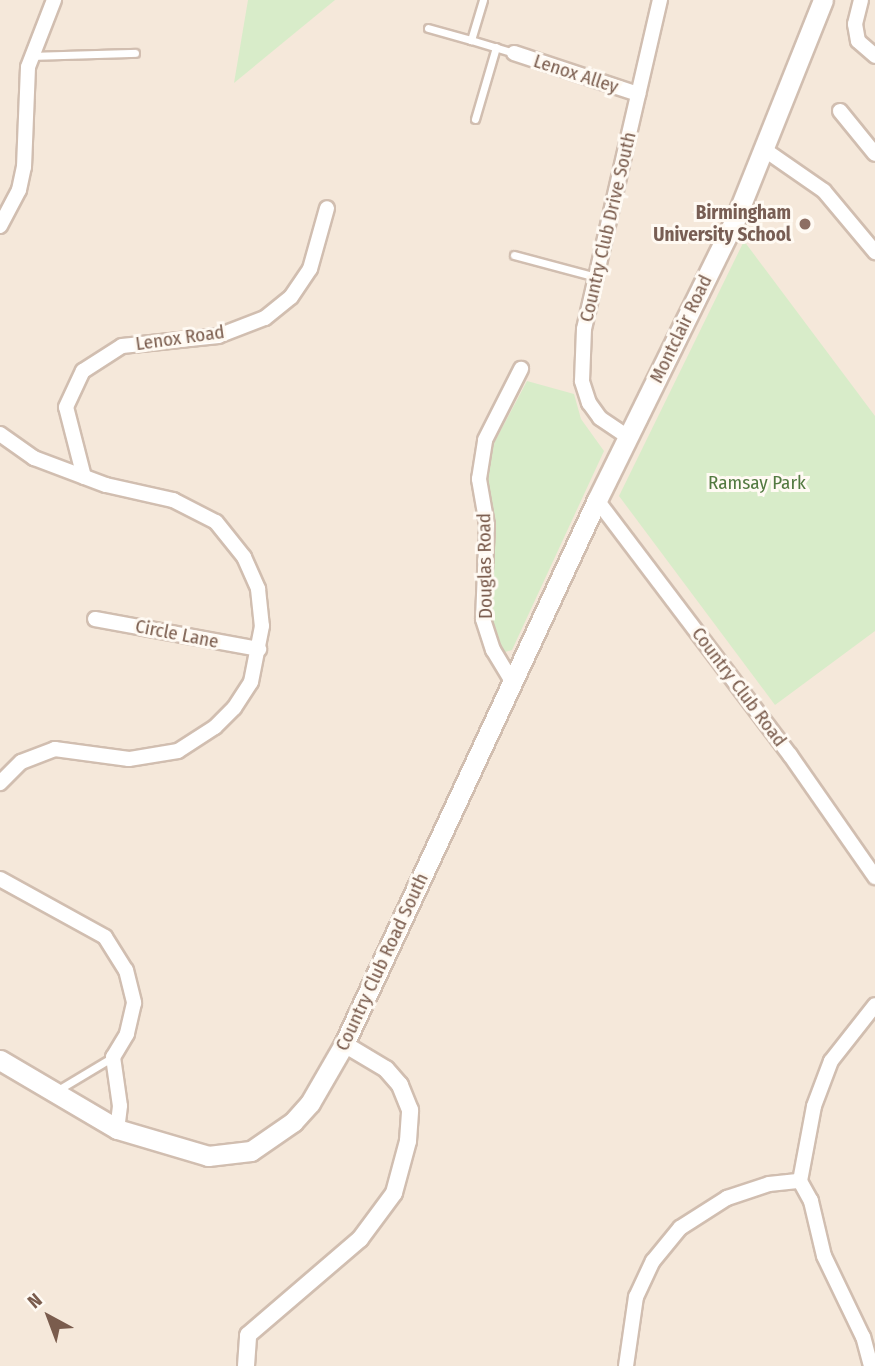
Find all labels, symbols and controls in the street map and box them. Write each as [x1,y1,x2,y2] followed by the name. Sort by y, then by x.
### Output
[531,50,621,98] street label: Lenox Alley
[575,130,641,324] street label: Country Club Drive South
[653,202,791,246] place label: Birmingham University School
[797,216,813,232] marker: Birmingham University School
[645,271,717,387] street label: Montclair Road
[134,320,226,356] street label: Lenox Road
[708,472,806,494] park label: Ramsay Park
[473,513,497,619] street label: Douglas Road
[133,615,221,653] street label: Circle Lane
[687,623,791,751] street label: Country Club Road
[331,870,433,1054] street label: Country Club Road South
[14,1282,84,1352] north arrow
[23,1288,47,1313] text: N

